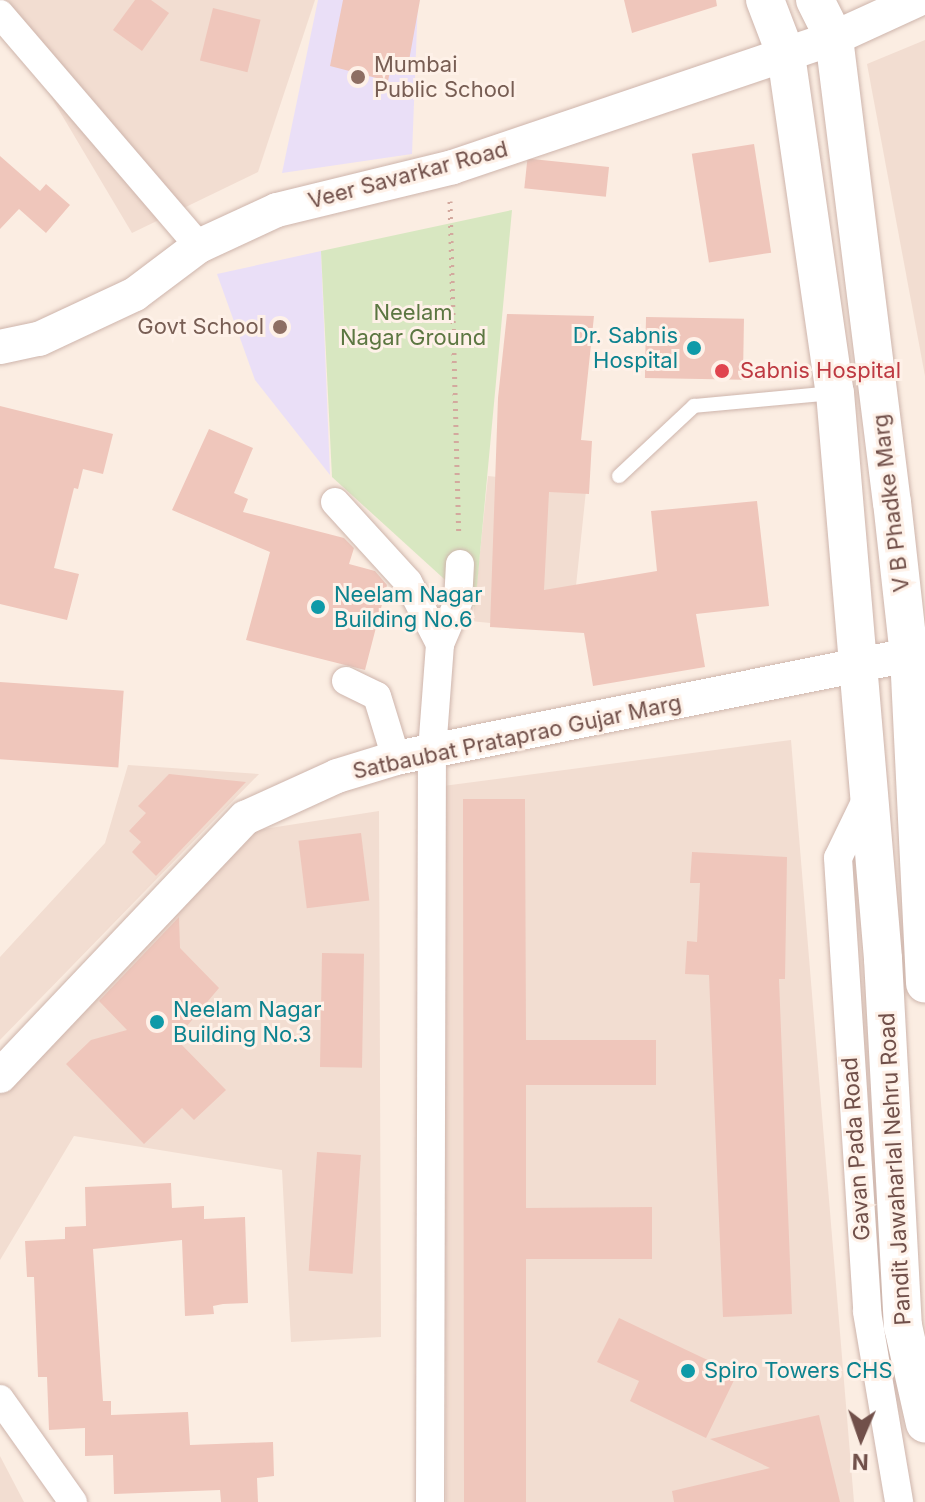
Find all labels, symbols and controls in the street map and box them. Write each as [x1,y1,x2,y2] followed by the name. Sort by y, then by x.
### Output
[374,51,515,102] place label: Mumbai Public School
[349,68,367,86] marker: Mumbai Public School
[305,136,511,214] street label: Veer Savarkar Road
[340,299,486,350] park label: Neelam Nagar Ground
[137,314,264,340] place label: Govt School
[271,318,289,336] marker: Govt School
[573,322,678,374] place label: Dr. Sabnis Hospital
[685,339,703,357] marker: Dr. Sabnis Hospital
[740,358,901,384] place label: Sabnis Hospital
[711,360,733,382] marker: Sabnis Hospital
[867,413,915,593] street label: V B Phadke Marg
[334,581,482,632] place label: Neelam Nagar Building No.6
[309,598,327,616] marker: Neelam Nagar Building No.6
[350,689,684,785] street label: Satbaubat Prataprao Gujar Marg
[173,996,321,1048] place label: Neelam Nagar Building No.3
[874,1012,916,1326] street label: Pandit Jawaharlal Nehru Road
[148,1013,166,1031] marker: Neelam Nagar Building No.3
[836,1056,876,1242] street label: Gavan Pada Road
[704,1358,893,1384] place label: Spiro Towers CHS
[679,1362,697,1380] marker: Spiro Towers CHS
[821,1398,901,1478] north arrow
[851,1449,869,1475] text: N

